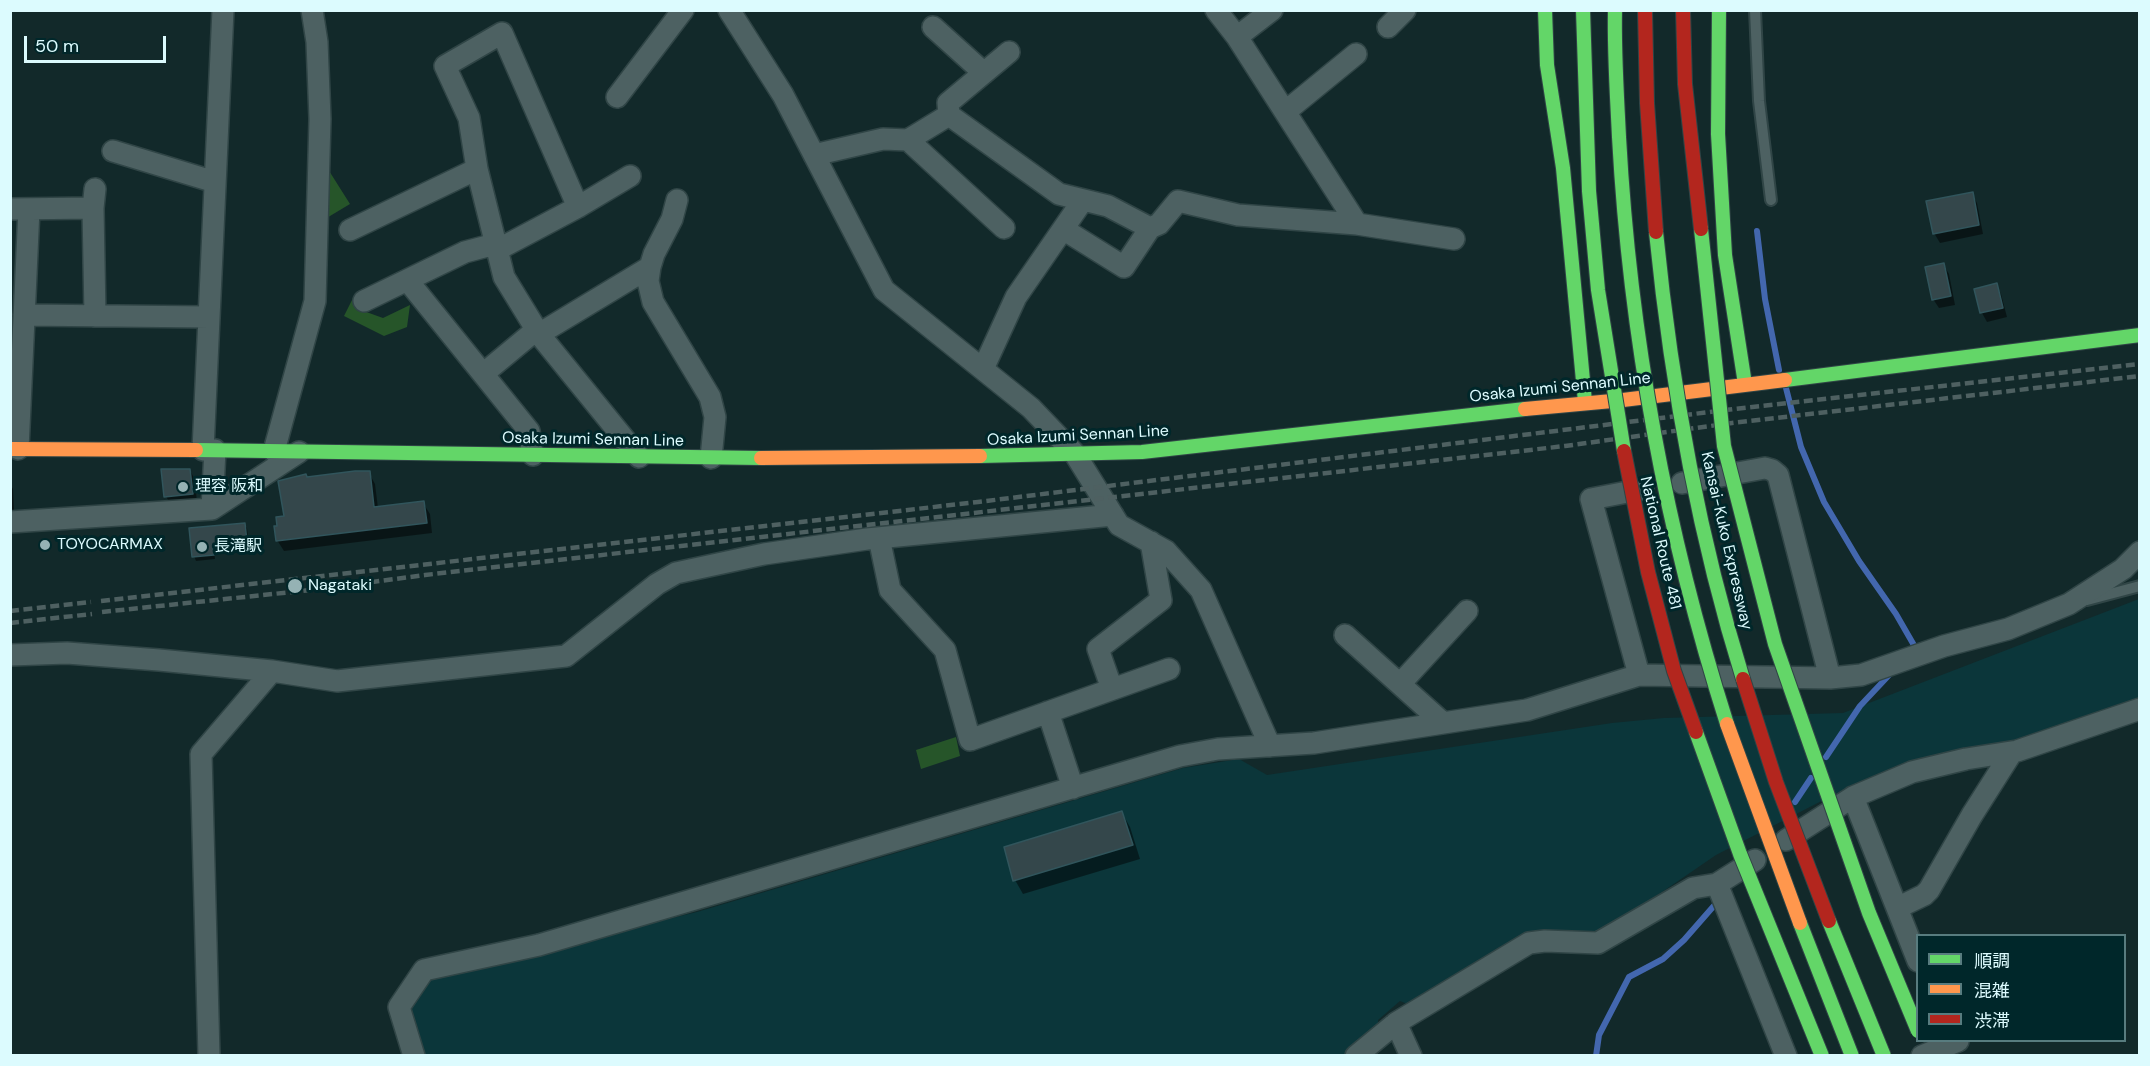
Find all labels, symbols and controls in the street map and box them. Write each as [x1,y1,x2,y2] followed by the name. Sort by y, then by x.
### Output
[27,24,170,62] scale bar
[35,34,79,58] text: 50 m
[1468,369,1652,407] street label: Osaka Izumi Sennan Line
[987,422,1169,450] street label: Osaka Izumi Sennan Line
[502,429,684,451] street label: Osaka Izumi Sennan Line
[1696,450,1756,632] street label: Kansai-Kuko Expressway
[1635,475,1685,611] street label: National Route 481
[195,477,263,497] place label: 理容 阪和
[176,480,190,494] marker: 理容 阪和
[57,535,163,555] place label: TOYOCARMAX
[214,537,262,557] place label: 長滝駅
[38,538,52,552] marker: TOYOCARMAX
[195,540,209,554] marker: 長滝駅
[308,576,372,596] place label: Nagataki
[286,577,304,595] marker: Nagataki
[1916,934,2126,1042] legend
[1974,949,2010,973] text: 順調
[1974,979,2010,1003] text: 混雑
[1974,1009,2010,1033] text: 渋滞

